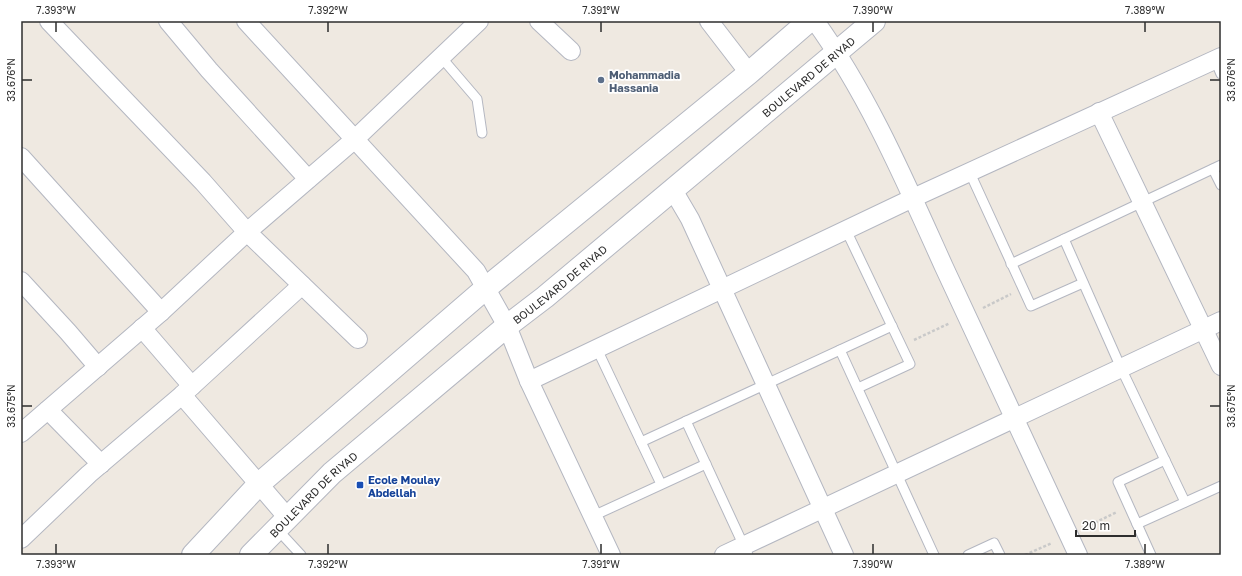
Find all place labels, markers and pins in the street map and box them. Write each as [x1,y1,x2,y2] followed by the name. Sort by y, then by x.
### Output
[609,68,680,94] place label: Mohammadia Hassania
[596,75,606,85] marker: Mohammadia Hassania
[368,473,440,499] place label: Ecole Moulay Abdellah
[355,480,365,490] marker: Ecole Moulay Abdellah

